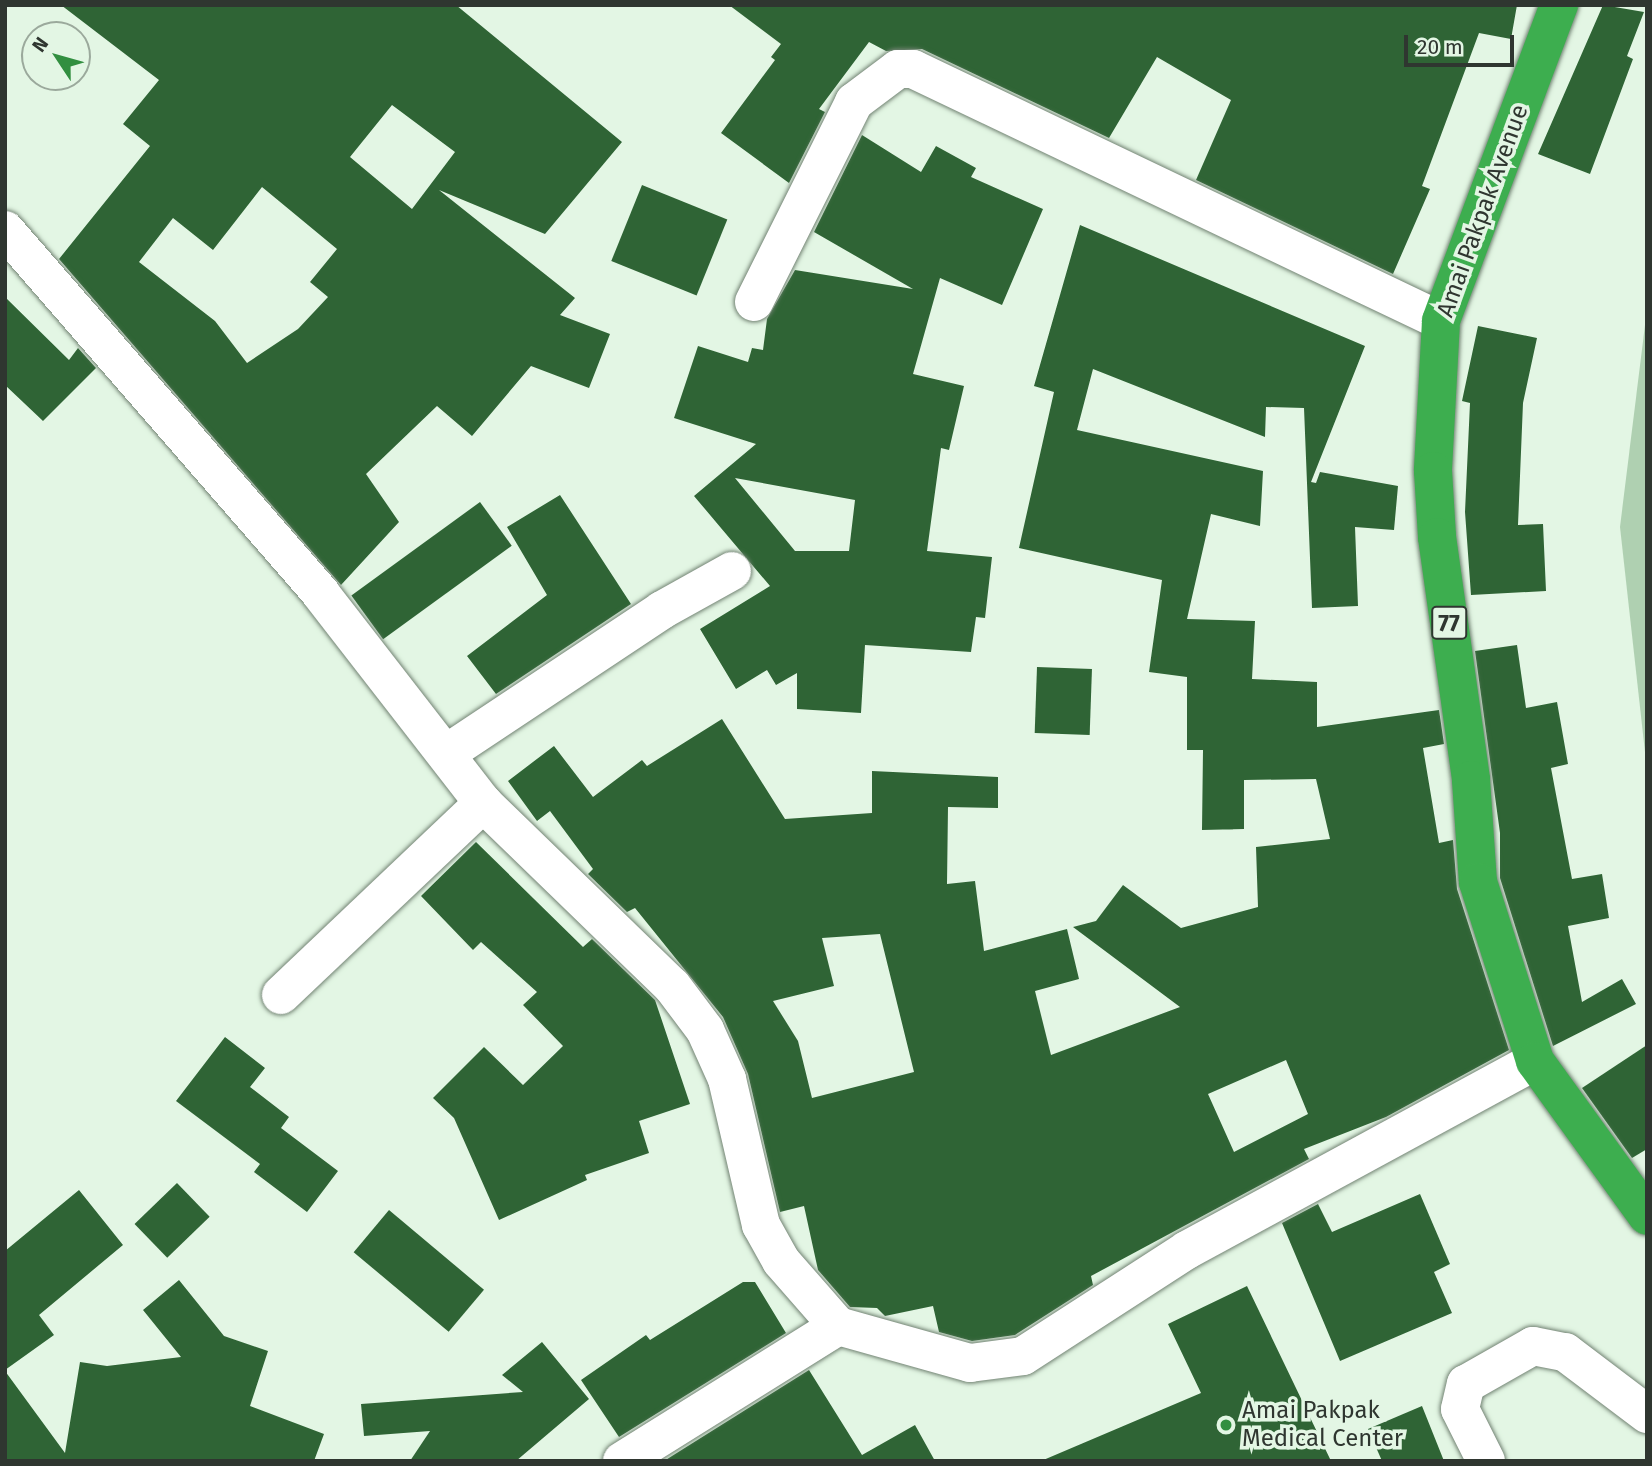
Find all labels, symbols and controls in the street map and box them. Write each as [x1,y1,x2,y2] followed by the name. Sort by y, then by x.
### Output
[21,21,91,91] north arrow
[1407,21,1517,65] scale bar
[27,33,53,56] text: N
[1417,34,1463,60] text: 20 m
[1431,101,1535,321] street label: Amai Pakpak Avenue
[1430,604,1468,642] road number: 77
[1242,1397,1403,1453] place label: Amai Pakpak Medical Center
[1216,1415,1236,1435] marker: Amai Pakpak Medical Center

